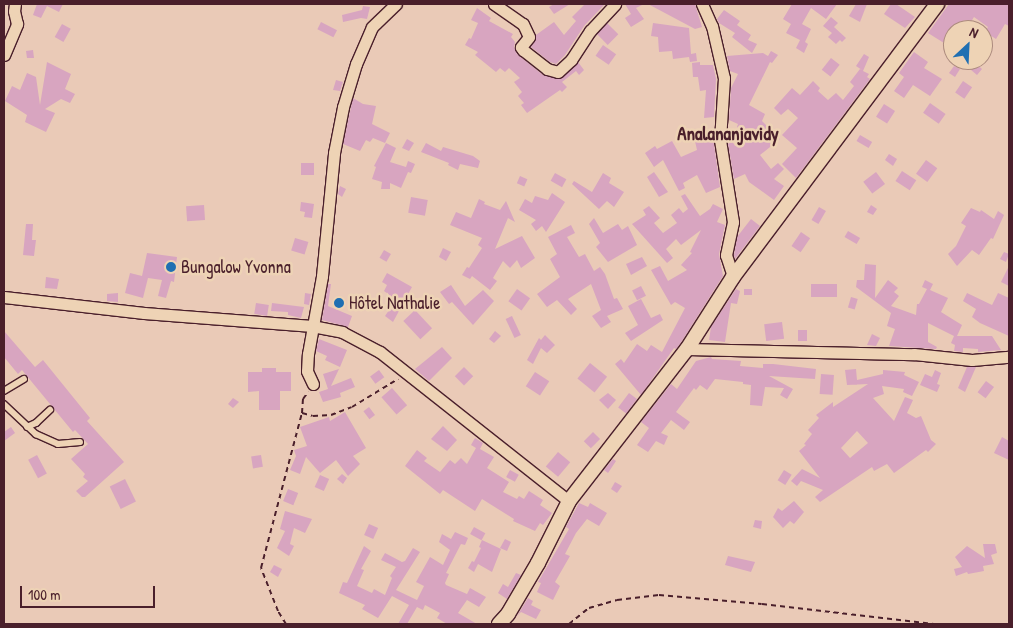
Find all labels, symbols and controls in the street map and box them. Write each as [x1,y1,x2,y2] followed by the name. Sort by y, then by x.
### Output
[943,20,993,70] north arrow
[967,22,982,42] text: N
[677,123,779,145] district label: Analananjavidy
[181,256,291,278] place label: Bungalow Yvonna
[165,261,177,273] marker: Bungalow Yvonna
[349,292,440,314] place label: Hôtel Nathalie
[333,297,345,309] marker: Hôtel Nathalie
[22,576,158,608] scale bar
[28,584,61,605] text: 100 m

